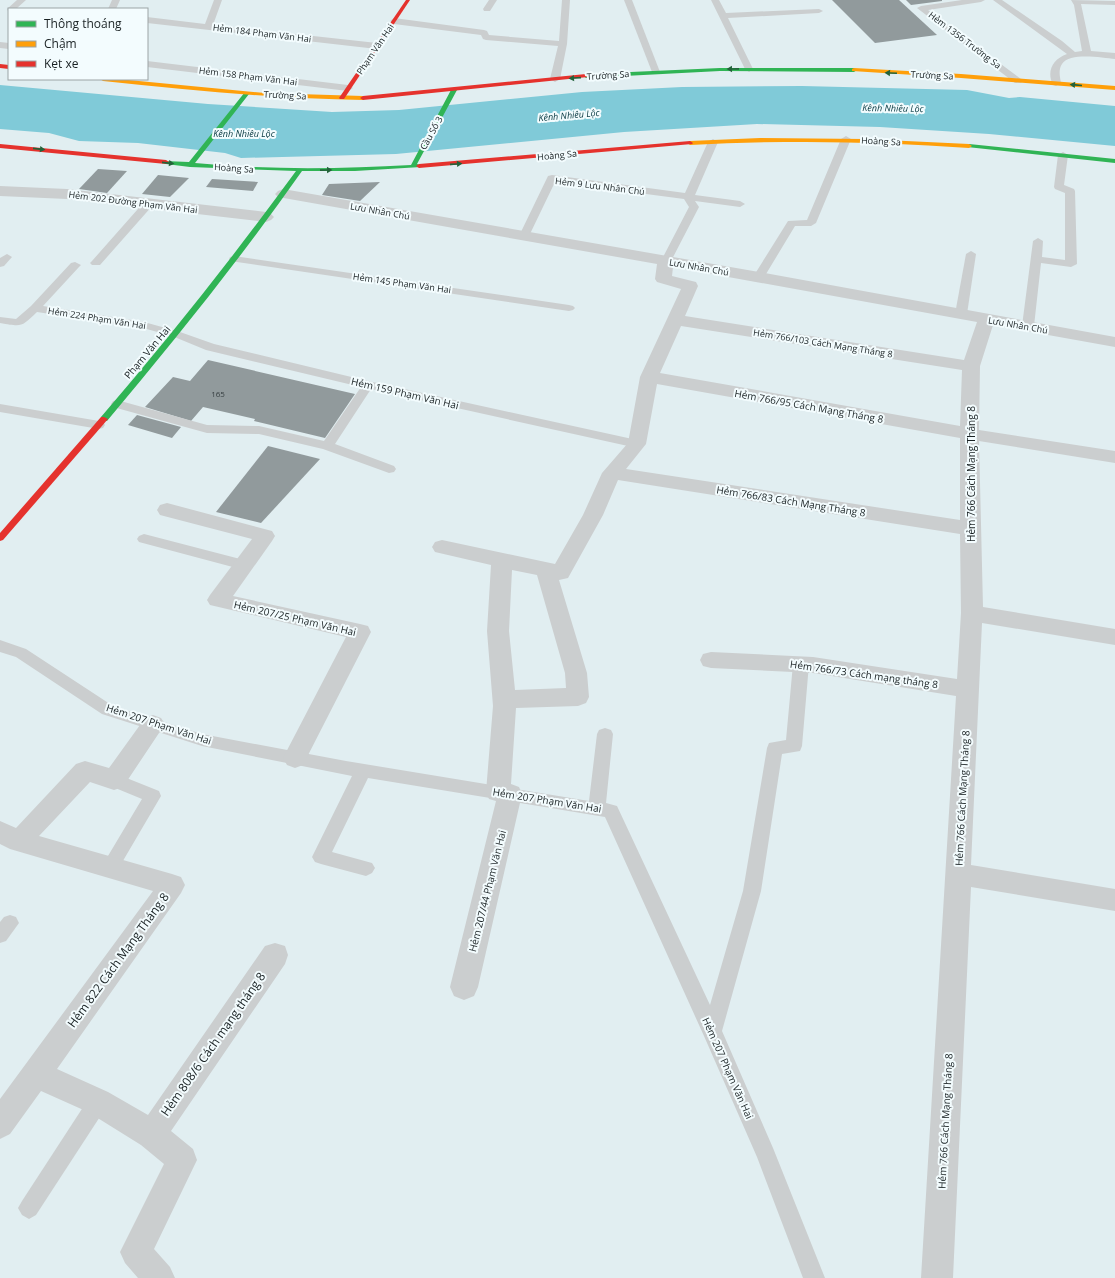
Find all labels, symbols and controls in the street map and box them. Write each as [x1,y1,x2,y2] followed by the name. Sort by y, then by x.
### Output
[8,8,148,80] legend
[926,8,1004,72] street label: Hẻm 1356 Trường Sa
[44,15,122,32] text: Thông thoáng
[212,21,312,45] street label: Hẻm 184 Phạm Văn Hai
[353,21,397,77] street label: Phạm Văn Hai
[44,35,77,52] text: Chậm
[44,55,79,72] text: Kẹt xe
[198,64,298,88] street label: Hẻm 158 Phạm Văn Hai
[727,66,739,73] one-way arrow
[586,67,630,83] street label: Trường Sa
[910,67,954,83] street label: Trường Sa
[885,69,897,76] one-way arrow
[569,74,581,81] one-way arrow
[1070,82,1082,88] one-way arrow
[263,87,307,103] street label: Trường Sa
[862,101,925,115] water label: Kênh Nhiêu Lộc
[538,106,601,124] water label: Kênh Nhiêu Lộc
[416,114,446,152] street label: Cầu Số 3
[213,127,276,140] water label: Kênh Nhiêu Lộc
[861,133,901,149] street label: Hoàng Sa
[33,146,45,153] one-way arrow
[537,146,577,164] street label: Hoàng Sa
[162,159,174,166] one-way arrow
[214,160,254,176] street label: Hoàng Sa
[450,160,462,167] one-way arrow
[320,167,333,173] one-way arrow
[554,174,646,198] street label: Hẻm 9 Lưu Nhân Chú
[68,188,198,216] street label: Hẻm 202 Đường Phạm Văn Hai
[349,199,411,223] street label: Lưu Nhân Chú
[668,255,730,279] street label: Lưu Nhân Chú
[352,270,452,296] street label: Hẻm 145 Phạm Văn Hai
[47,304,147,332] street label: Hẻm 224 Phạm Văn Hai
[987,313,1049,337] street label: Lưu Nhân Chú
[121,323,173,381] street label: Phạm Văn Hai
[752,326,894,360] street label: Hẻm 766/103 Cách Mạng Tháng 8
[350,374,460,412] street label: Hẻm 159 Phạm Văn Hai
[734,386,885,426] street label: Hẻm 766/95 Cách Mạng Tháng 8
[211,388,225,399] house number: 165
[964,406,978,542] street label: Hẻm 766 Cách Mạng Tháng 8
[715,482,867,520] street label: Hẻm 766/83 Cách Mạng Tháng 8
[233,597,357,639] street label: Hẻm 207/25 Phạm Văn Hai
[789,657,939,691] street label: Hẻm 766/73 Cách mạng tháng 8
[105,700,213,748] street label: Hẻm 207 Phạm Văn Hai
[951,730,973,866] street label: Hẻm 766 Cách Mạng Tháng 8
[492,784,602,816] street label: Hẻm 207 Phạm Văn Hai
[465,829,509,953] street label: Hẻm 207/44 Phạm Văn Hai
[63,889,173,1031] street label: Hẻm 822 Cách Mạng Tháng 8
[157,969,269,1119] street label: Hẻm 808/6 Cách mạng tháng 8
[699,1015,757,1121] street label: Hẻm 207 Phạm Văn Hai
[934,1053,956,1189] street label: Hẻm 766 Cách Mạng Tháng 8

